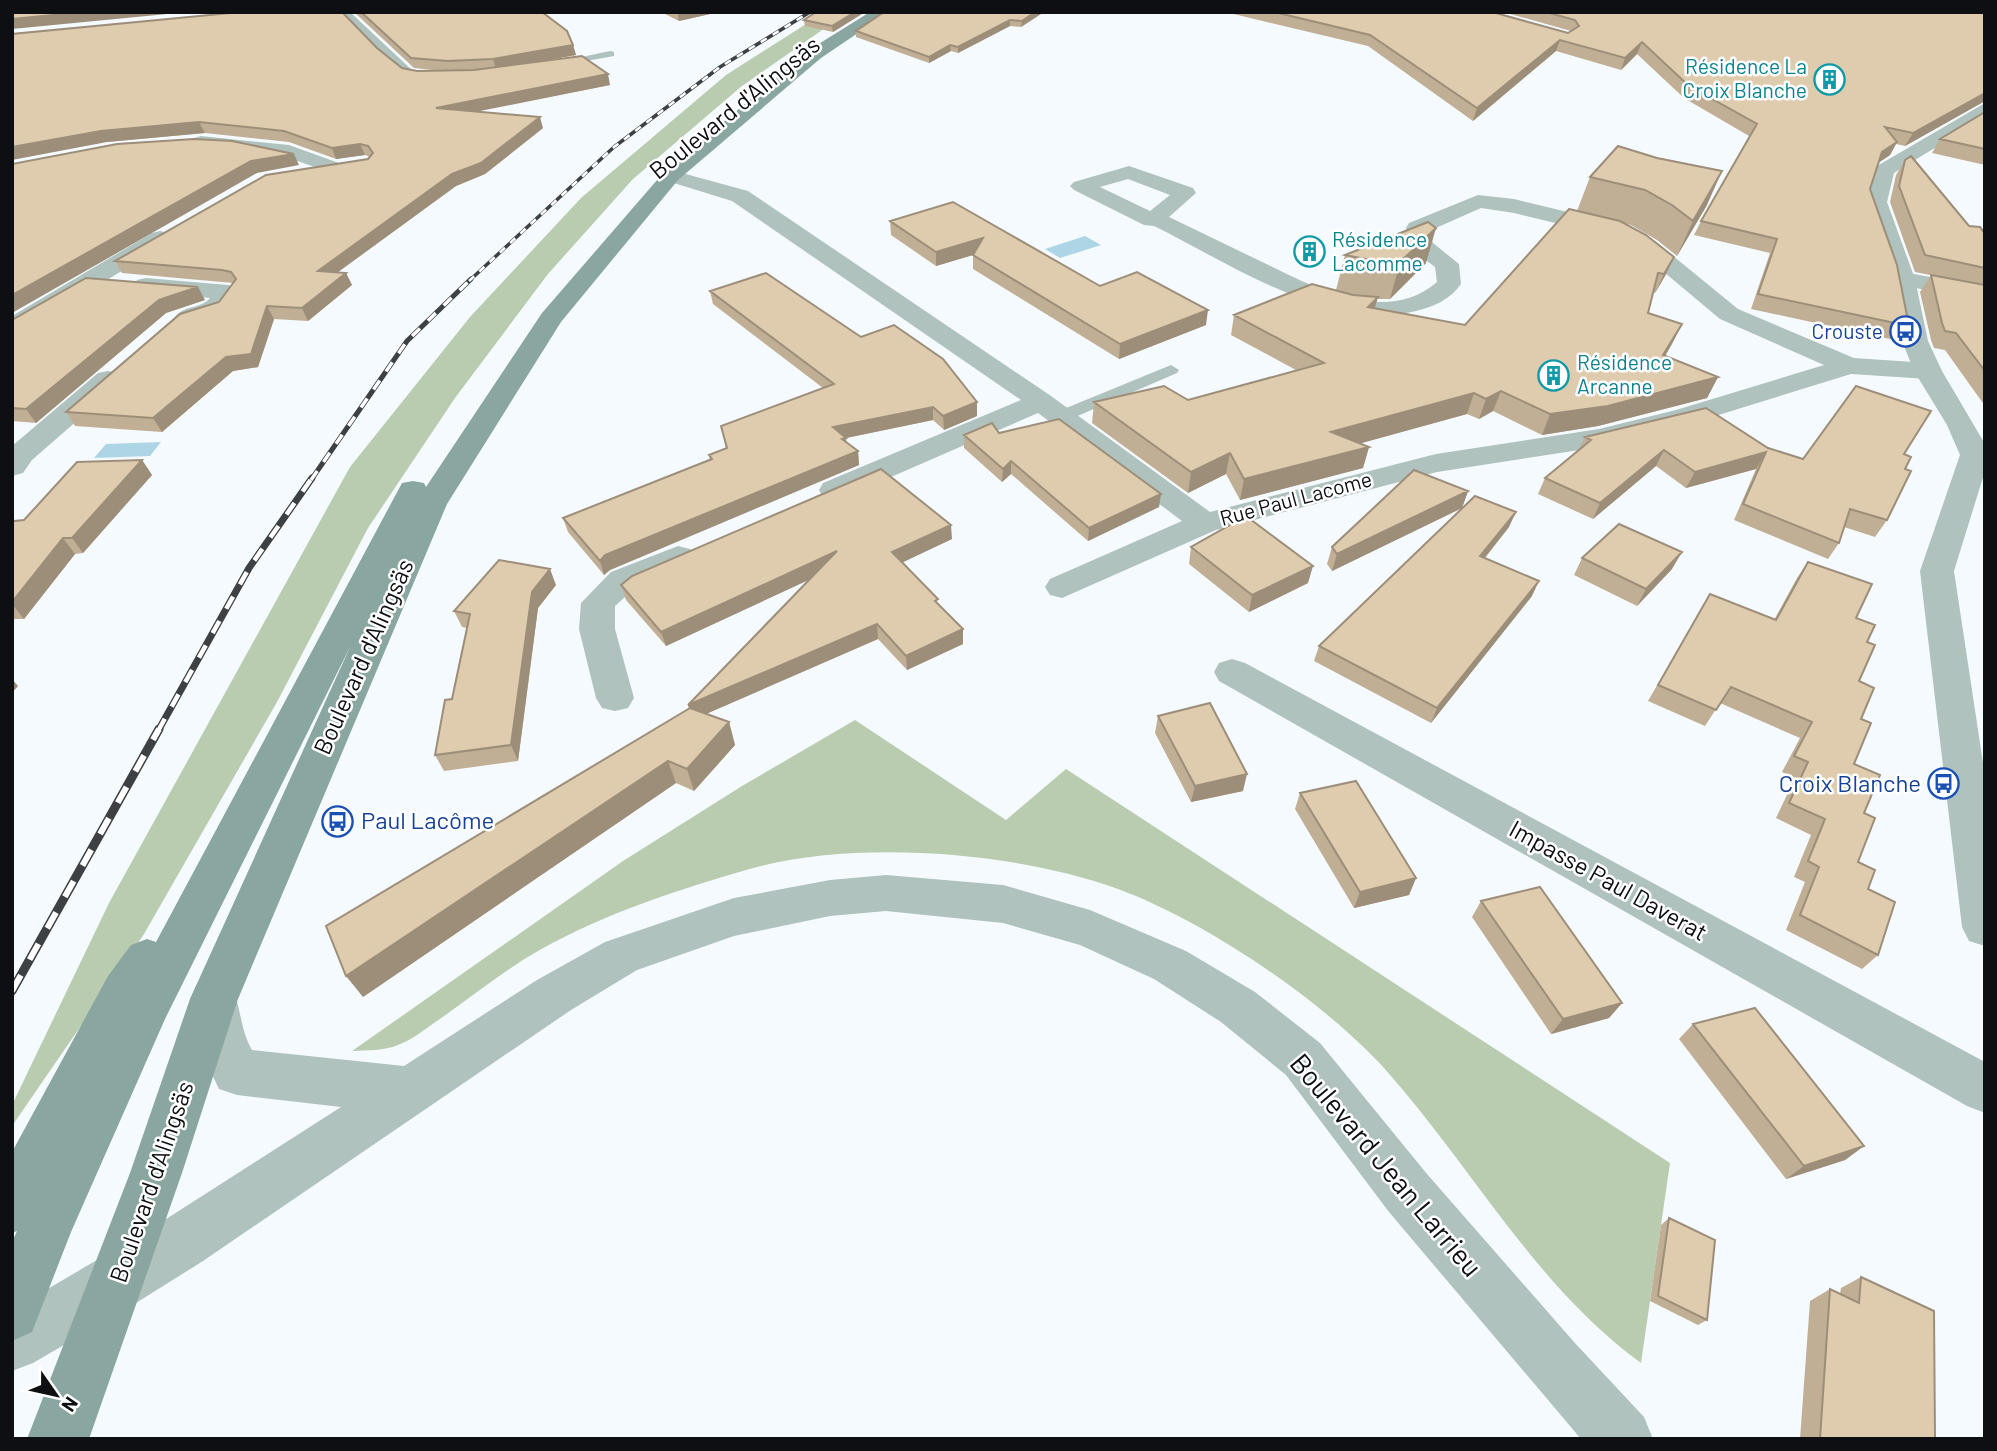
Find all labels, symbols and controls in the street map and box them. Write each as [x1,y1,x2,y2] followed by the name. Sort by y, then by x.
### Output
[643,29,825,184] street label: Boulevard d'Alingsäs
[1683,53,1807,102] place label: Résidence La Croix Blanche
[1813,62,1847,96] building icon: Résidence La Croix Blanche
[1332,226,1427,275] place label: Résidence Lacomme
[1292,235,1326,269] building icon: Résidence Lacomme
[1889,315,1923,349] bus stop icon: Crouste
[1811,318,1883,343] place label: Crouste
[1577,349,1672,398] place label: Résidence Arcanne
[1537,358,1571,392] building icon: Résidence Arcanne
[1217,465,1374,530] street label: Rue Paul Lacome
[306,554,419,759] street label: Boulevard d'Alingsäs
[1927,767,1961,801] bus stop icon: Croix Blanche
[1779,768,1921,797] place label: Croix Blanche
[321,804,355,838] bus stop icon: Paul Lacôme
[361,805,494,834] place label: Paul Lacôme
[1505,813,1713,946] street label: Impasse Paul Daverat
[1284,1046,1490,1283] street label: Boulevard Jean Larrieu
[103,1077,199,1286] street label: Boulevard d'Alingsäs
[21,1360,91,1430] north arrow
[57,1393,84,1416] text: N

